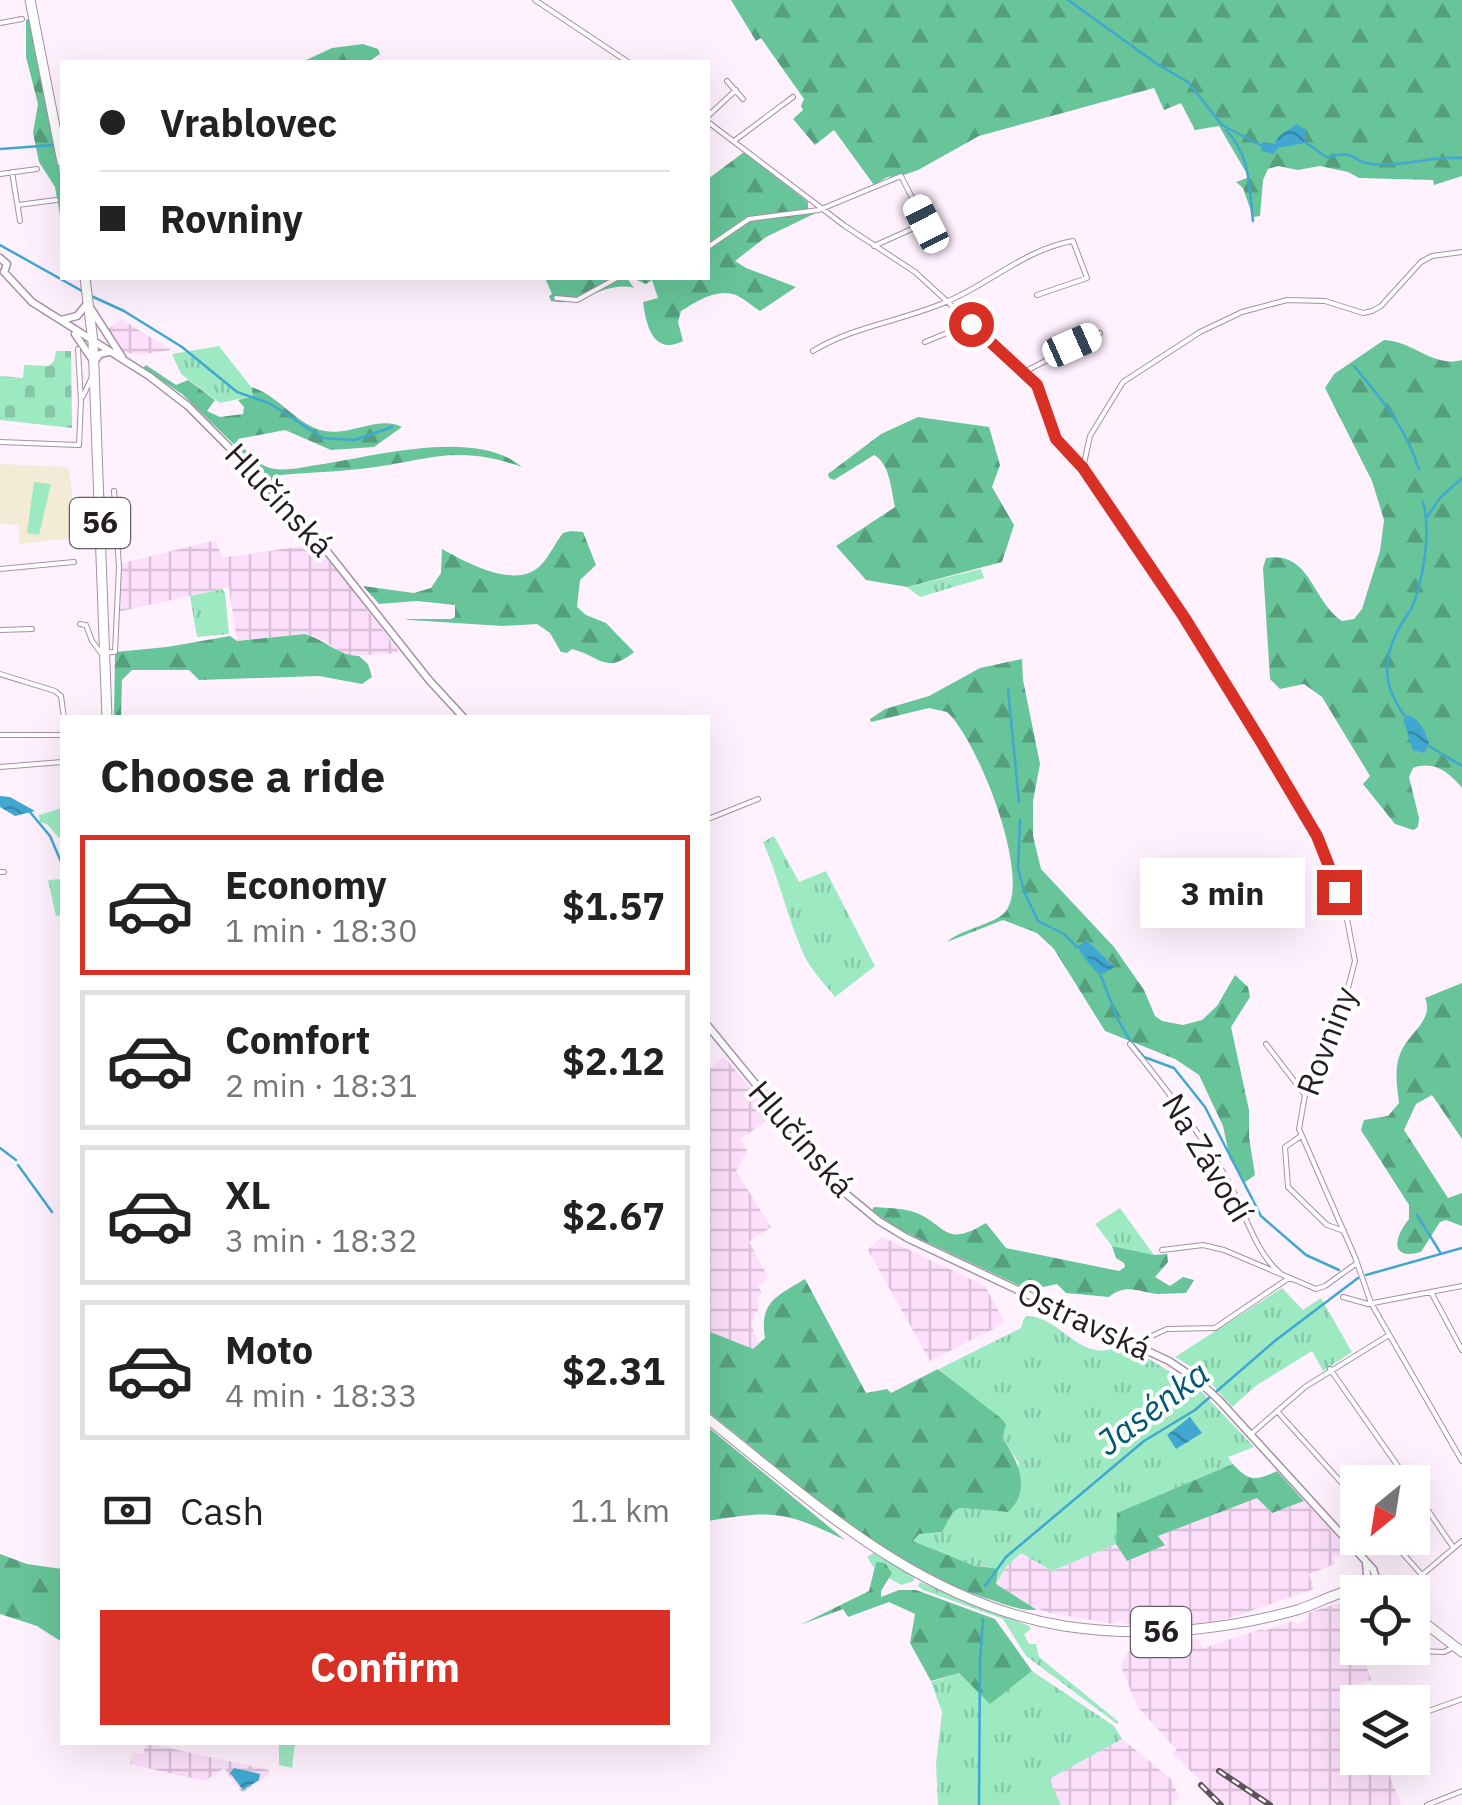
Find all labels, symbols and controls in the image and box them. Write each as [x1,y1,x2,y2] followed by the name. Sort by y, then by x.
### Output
[160,98,337,147] text: Vrablovec
[899,190,953,258] car
[160,194,303,243] text: Rovniny
[949,302,994,347] route start
[1038,319,1106,371] car
[216,433,343,565] street label: Hlučínská
[70,498,130,548] road number: 56
[100,746,385,804] text: Choose a ride
[1139,857,1304,927] callout: 3 min
[105,860,195,950] icon: car
[225,860,387,909] text: Economy
[1317,870,1362,915] route end
[1181,872,1264,914] text: 3 min
[562,881,665,930] text: $1.57
[225,909,418,951] text: 1 min · 18:30
[1286,980,1366,1101] street label: Rovniny
[105,1015,195,1105] icon: car
[225,1015,370,1064] text: Comfort
[562,1036,665,1085] text: $2.12
[225,1064,418,1106] text: 2 min · 18:31
[740,1071,864,1205] street label: Hlučínská
[1153,1086,1263,1229] street label: Na Závodí
[105,1170,195,1260] icon: car
[225,1170,271,1219] text: XL
[562,1191,665,1240] text: $2.67
[225,1219,418,1261] text: 3 min · 18:32
[1011,1271,1158,1369] street label: Ostravská
[105,1325,195,1415] icon: car
[225,1325,313,1374] text: Moto
[562,1346,665,1395] text: $2.31
[1087,1350,1218,1465] water label: Jasénka
[225,1374,418,1416] text: 4 min · 18:33
[1340,1465,1430,1555] north arrow
[1340,1465,1430,1775] map controls
[100,1483,155,1538] icon: cash
[180,1486,264,1535] text: Cash
[571,1489,670,1531] text: 1.1 km
[1340,1575,1430,1665] button: locate
[1131,1607,1191,1657] road number: 56
[100,1610,670,1725] button: Confirm
[1340,1685,1430,1775] button: layers

